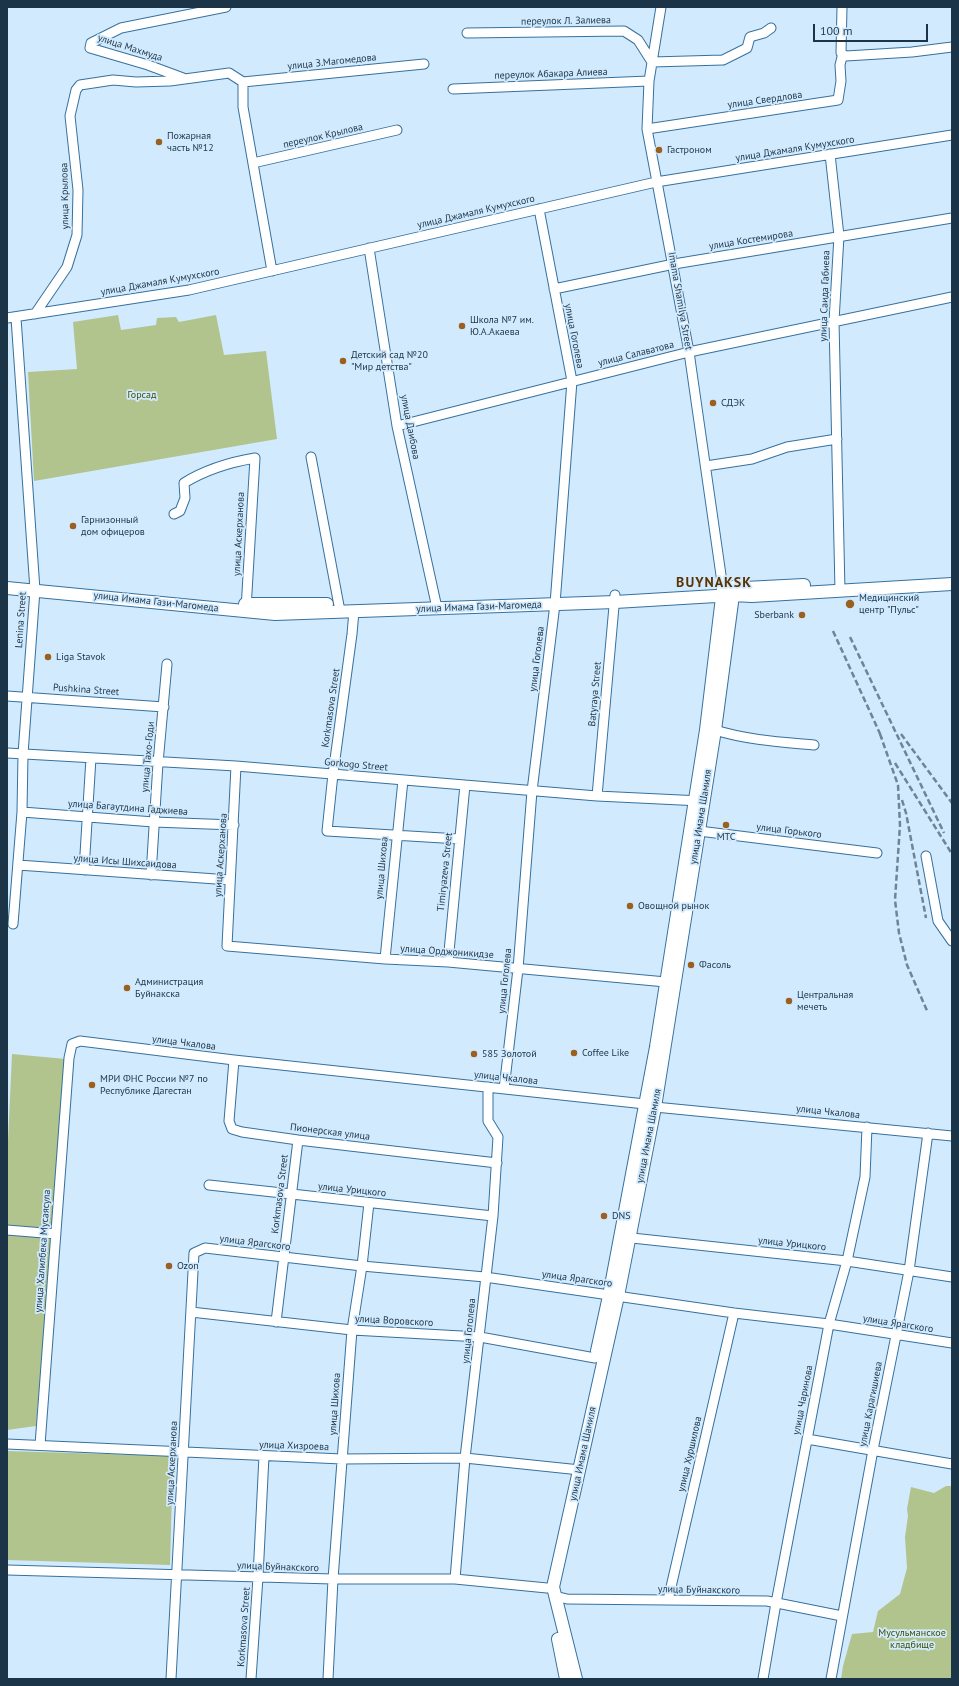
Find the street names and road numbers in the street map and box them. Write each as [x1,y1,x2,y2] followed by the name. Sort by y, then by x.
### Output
[521,14,611,28] street label: переулок Л. Залиева
[96,32,164,64] street label: улица Махмуда
[287,51,377,73] street label: улица З.Магомедова
[494,66,608,82] street label: переулок Абакара Алиева
[727,89,803,111] street label: улица Свердлова
[282,121,364,151] street label: переулок Крылова
[735,134,855,164] street label: улица Джамаля Кумухского
[58,163,72,229] street label: улица Крылова
[416,193,536,231] street label: улица Джамаля Кумухского
[708,227,794,253] street label: улица Костемирова
[817,250,833,342] street label: улица Саида Габиева
[665,251,695,351] street label: Imama Shamilya Street
[100,266,220,298] street label: улица Джамаля Кумухского
[562,303,586,369] street label: улица Гоголева
[597,339,675,369] street label: улица Салаватова
[398,394,422,460] street label: улица Даибова
[231,492,247,576] street label: улица Аскерханова
[93,589,219,615] street label: улица Имама Гази-Магомеда
[13,591,29,649] street label: Lenina Street
[416,599,542,615] street label: улица Имама Гази-Магомеда
[527,626,547,692] street label: улица Гоголева
[586,661,604,727] street label: Batyraya Street
[320,668,342,748] street label: Korkmasova Street
[52,682,120,698] street label: Pushkina Street
[139,721,157,793] street label: улица Тахо-Годи
[324,756,388,774] street label: Gorkogo Street
[688,769,714,865] street label: улица Имама Шамиля
[68,798,188,818] street label: улица Багаутдина Гаджиева
[212,813,230,897] street label: улица Аскерханова
[756,821,822,841] street label: улица Горького
[435,832,455,912] street label: Timiryazeva Street
[373,836,391,900] street label: улица Шихова
[73,852,177,872] street label: улица Исы Шихсаидова
[400,943,494,961] street label: улица Орджоникидзе
[496,948,514,1014] street label: улица Гоголева
[151,1033,217,1053] street label: улица Чкалова
[473,1069,539,1087] street label: улица Чкалова
[634,1088,664,1184] street label: улица Имама Шамиля
[795,1103,861,1121] street label: улица Чкалова
[289,1121,371,1143] street label: Пионерская улица
[269,1154,291,1234] street label: Korkmasova Street
[317,1180,387,1200] street label: улица Урицкого
[33,1189,53,1313] street label: улица Халилбека Мусаясула
[219,1233,291,1253] street label: улица Ярагского
[757,1234,827,1254] street label: улица Урицкого
[541,1268,613,1290] street label: улица Ярагского
[460,1298,478,1364] street label: улица Гоголева
[354,1313,434,1329] street label: улица Воровского
[862,1313,934,1335] street label: улица Ярагского
[857,1360,885,1448] street label: улица Карагишиева
[790,1364,816,1436] street label: улица Чаринова
[327,1372,343,1436] street label: улица Шихова
[567,1406,599,1502] street label: улица Имама Шамиля
[675,1415,705,1493] street label: улица Хуршилова
[164,1421,180,1505] street label: улица Аскерханова
[259,1439,329,1453] street label: улица Хизроева
[237,1560,319,1574] street label: улица Буйнакского
[658,1583,740,1597] street label: улица Буйнакского
[235,1587,253,1667] street label: Korkmasova Street

